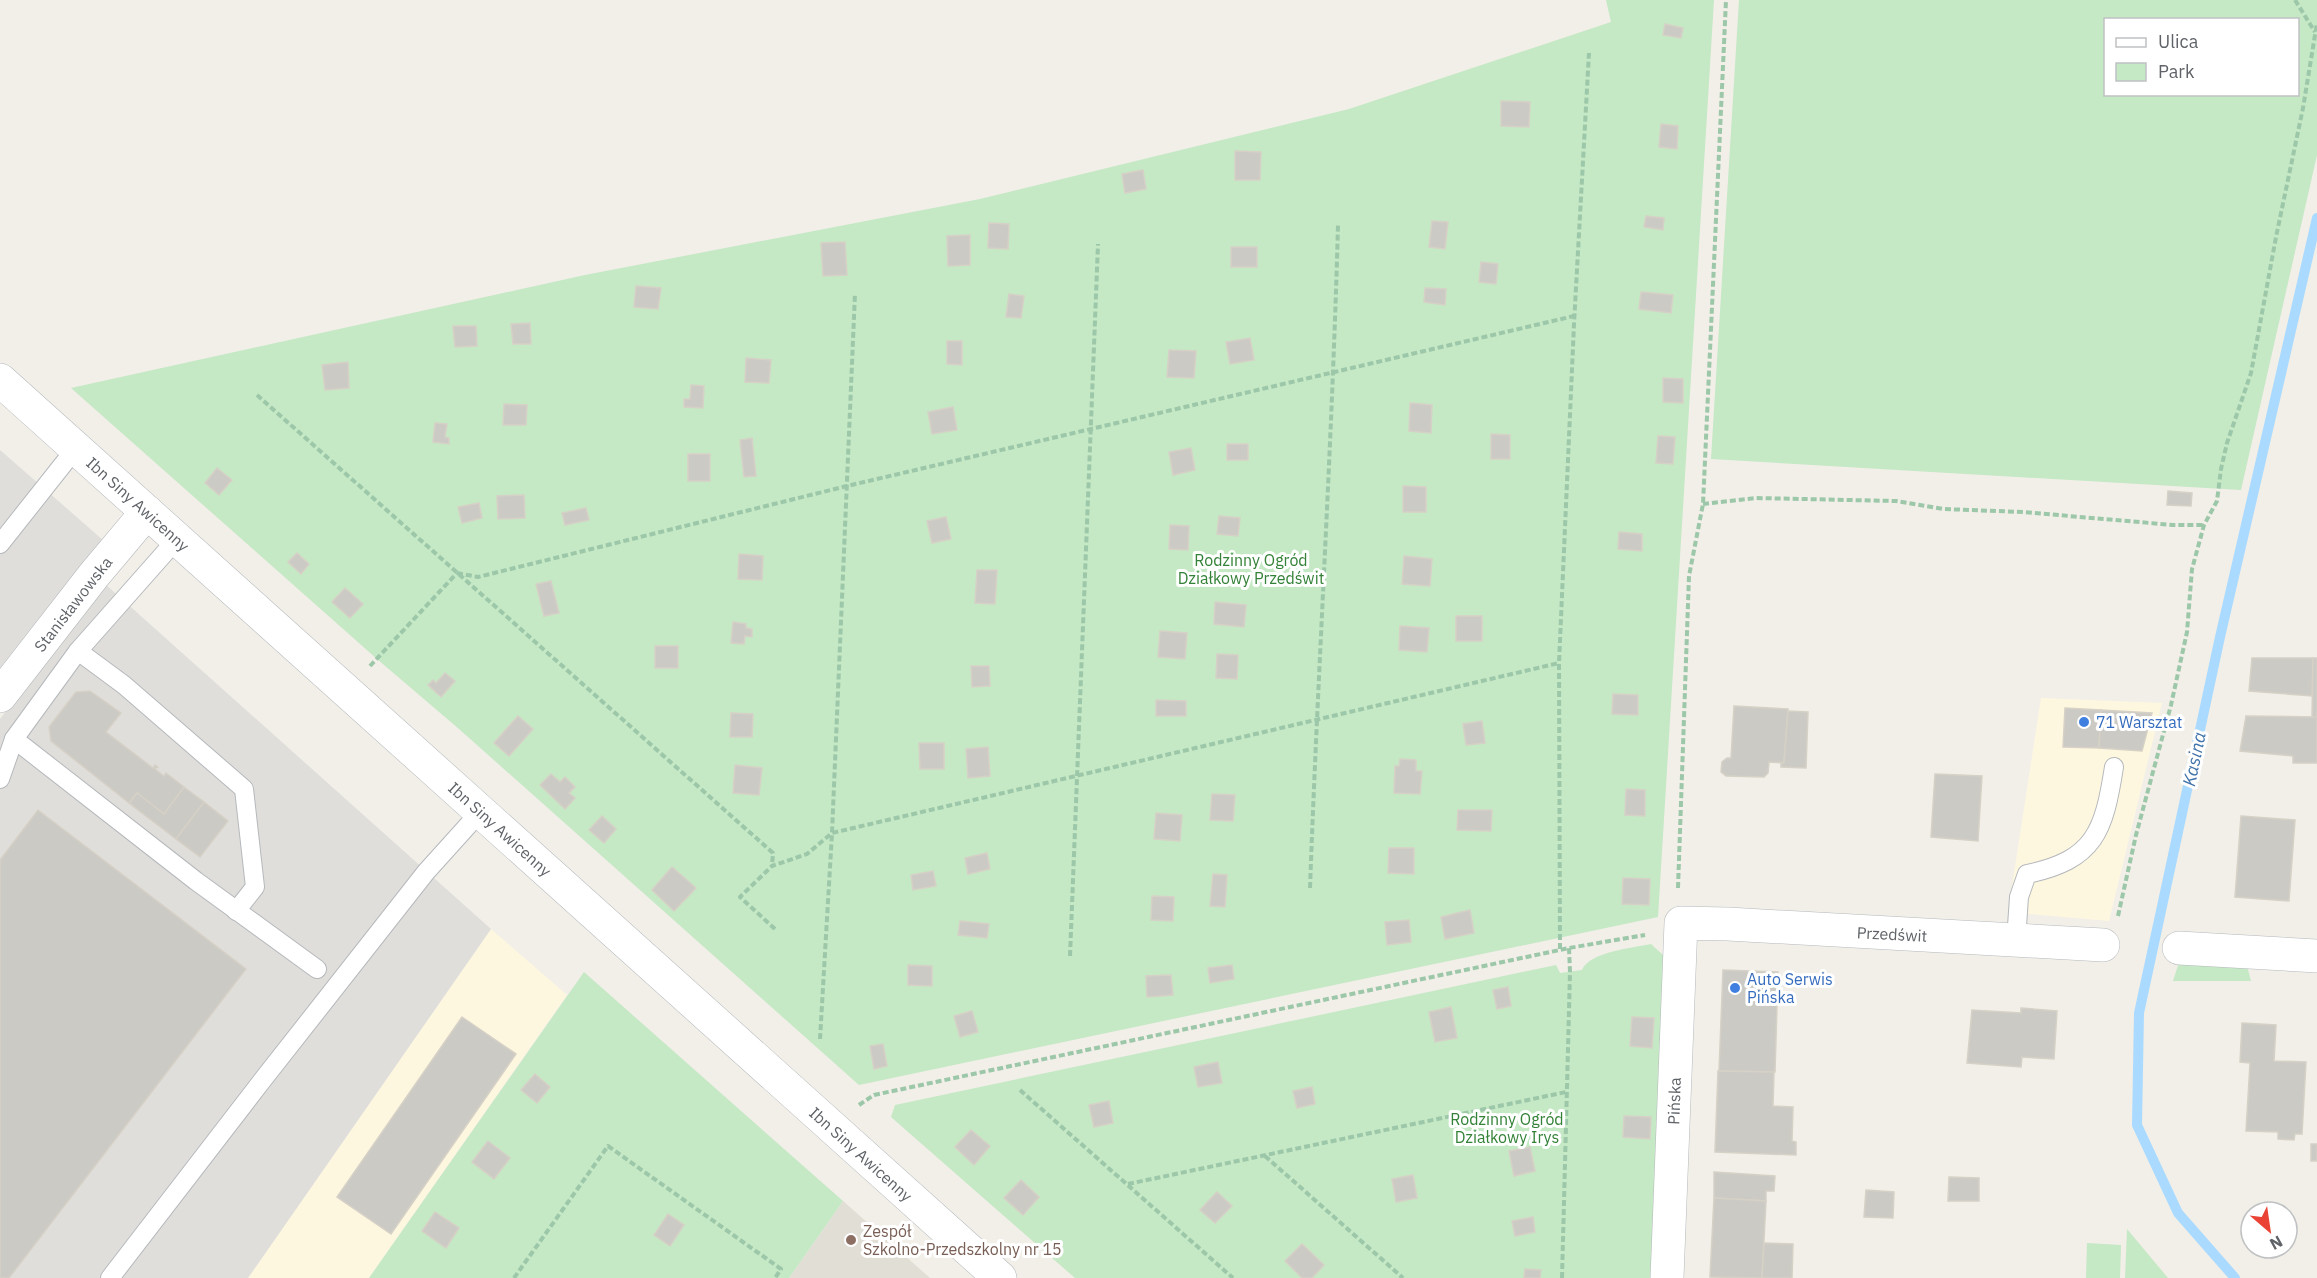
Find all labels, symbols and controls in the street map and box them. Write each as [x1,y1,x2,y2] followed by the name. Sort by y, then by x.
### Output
[2104,18,2299,96] legend
[2158,30,2199,53] text: Ulica
[2158,60,2195,83] text: Park
[82,453,194,556] street label: Ibn Siny Awicenny
[1178,550,1324,588] park label: Rodzinny Ogród Działkowy Przedświt
[30,552,117,656] street label: Stanisławowska
[2096,712,2182,732] place label: 71 Warsztat
[2077,715,2091,729] marker: 71 Warsztat
[2177,730,2211,788] water label: Kasina
[444,778,556,881] street label: Ibn Siny Awicenny
[1856,922,1928,946] street label: Przedświt
[1747,969,1833,1007] place label: Auto Serwis Pińska
[1728,981,1742,995] marker: Auto Serwis Pińska
[1663,1076,1685,1125] street label: Pińska
[805,1103,917,1206] street label: Ibn Siny Awicenny
[1450,1109,1564,1147] park label: Rodzinny Ogród Działkowy Irys
[2239,1200,2299,1260] north arrow
[863,1221,1062,1259] place label: Zespół Szkolno-Przedszkolny nr 15
[2266,1232,2286,1255] text: N
[844,1233,858,1247] marker: Zespół Szkolno-Przedszkolny nr 15

